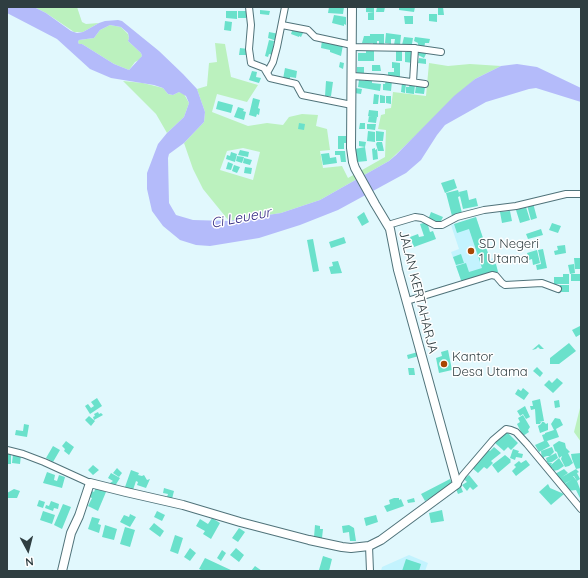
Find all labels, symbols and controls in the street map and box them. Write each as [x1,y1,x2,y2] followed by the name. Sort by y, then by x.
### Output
[210,204,272,232] water label: Ci Leueur
[395,229,441,355] street label: JALAN KERTAHARJA
[479,236,539,267] place label: SD Negeri 1 Utama
[466,246,476,256] marker: SD Negeri 1 Utama
[452,349,528,380] place label: Kantor Desa Utama
[439,359,449,369] marker: Kantor Desa Utama
[8,530,48,570] north arrow
[25,554,34,569] text: N

